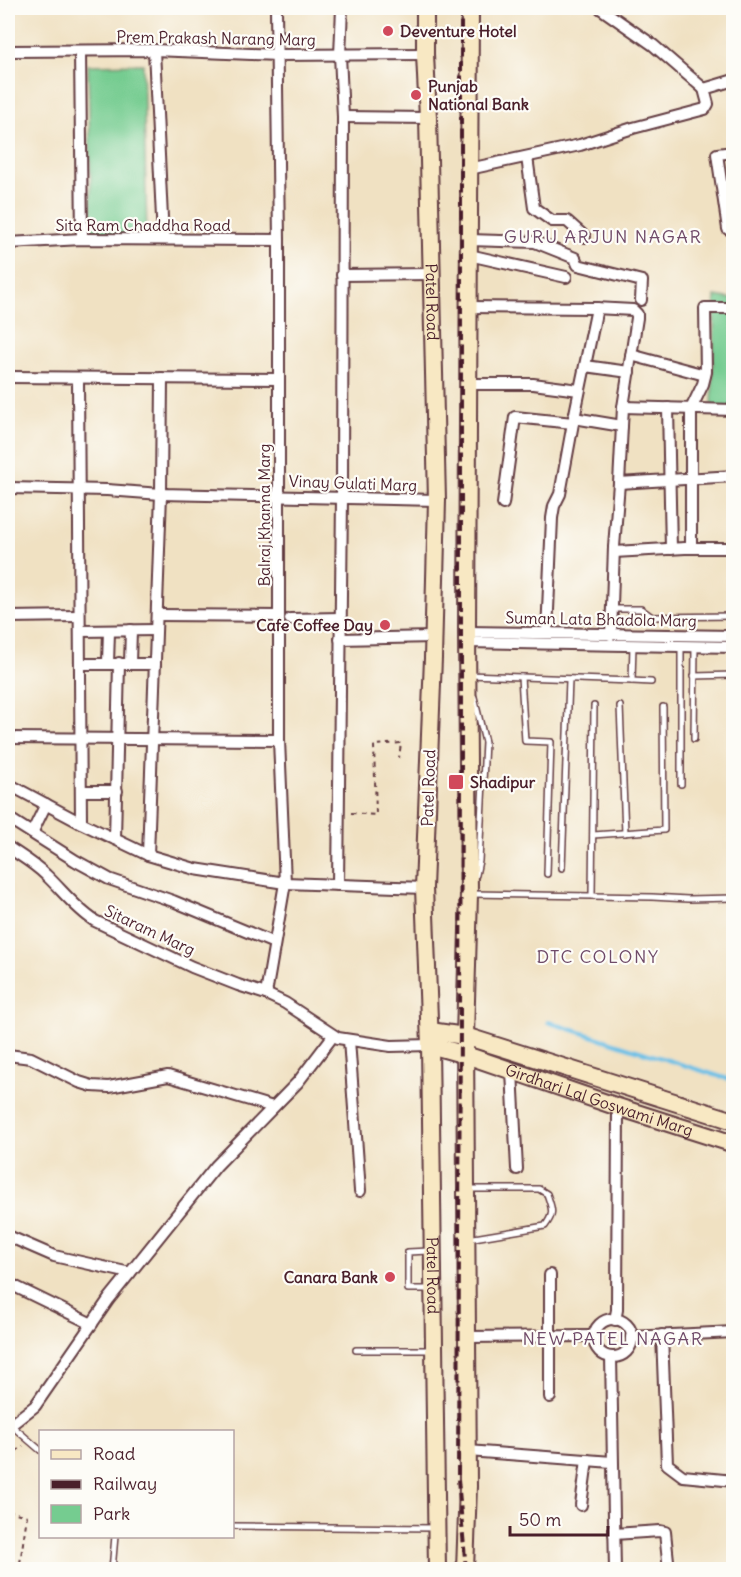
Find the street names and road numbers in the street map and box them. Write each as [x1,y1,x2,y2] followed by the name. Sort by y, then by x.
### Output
[116,26,316,50] street label: Prem Prakash Narang Marg
[55,215,231,235] street label: Sita Ram Chaddha Road
[421,263,443,341] street label: Patel Road
[254,443,274,587] street label: Balraj Khanna Marg
[288,471,418,495] street label: Vinay Gulati Marg
[505,607,697,631] street label: Suman Lata Bhadola Marg
[417,749,439,827] street label: Patel Road
[102,900,198,960] street label: Sitaram Marg
[503,1059,696,1140] street label: Girdhari Lal Goswami Marg
[423,1237,444,1314] street label: Patel Road

